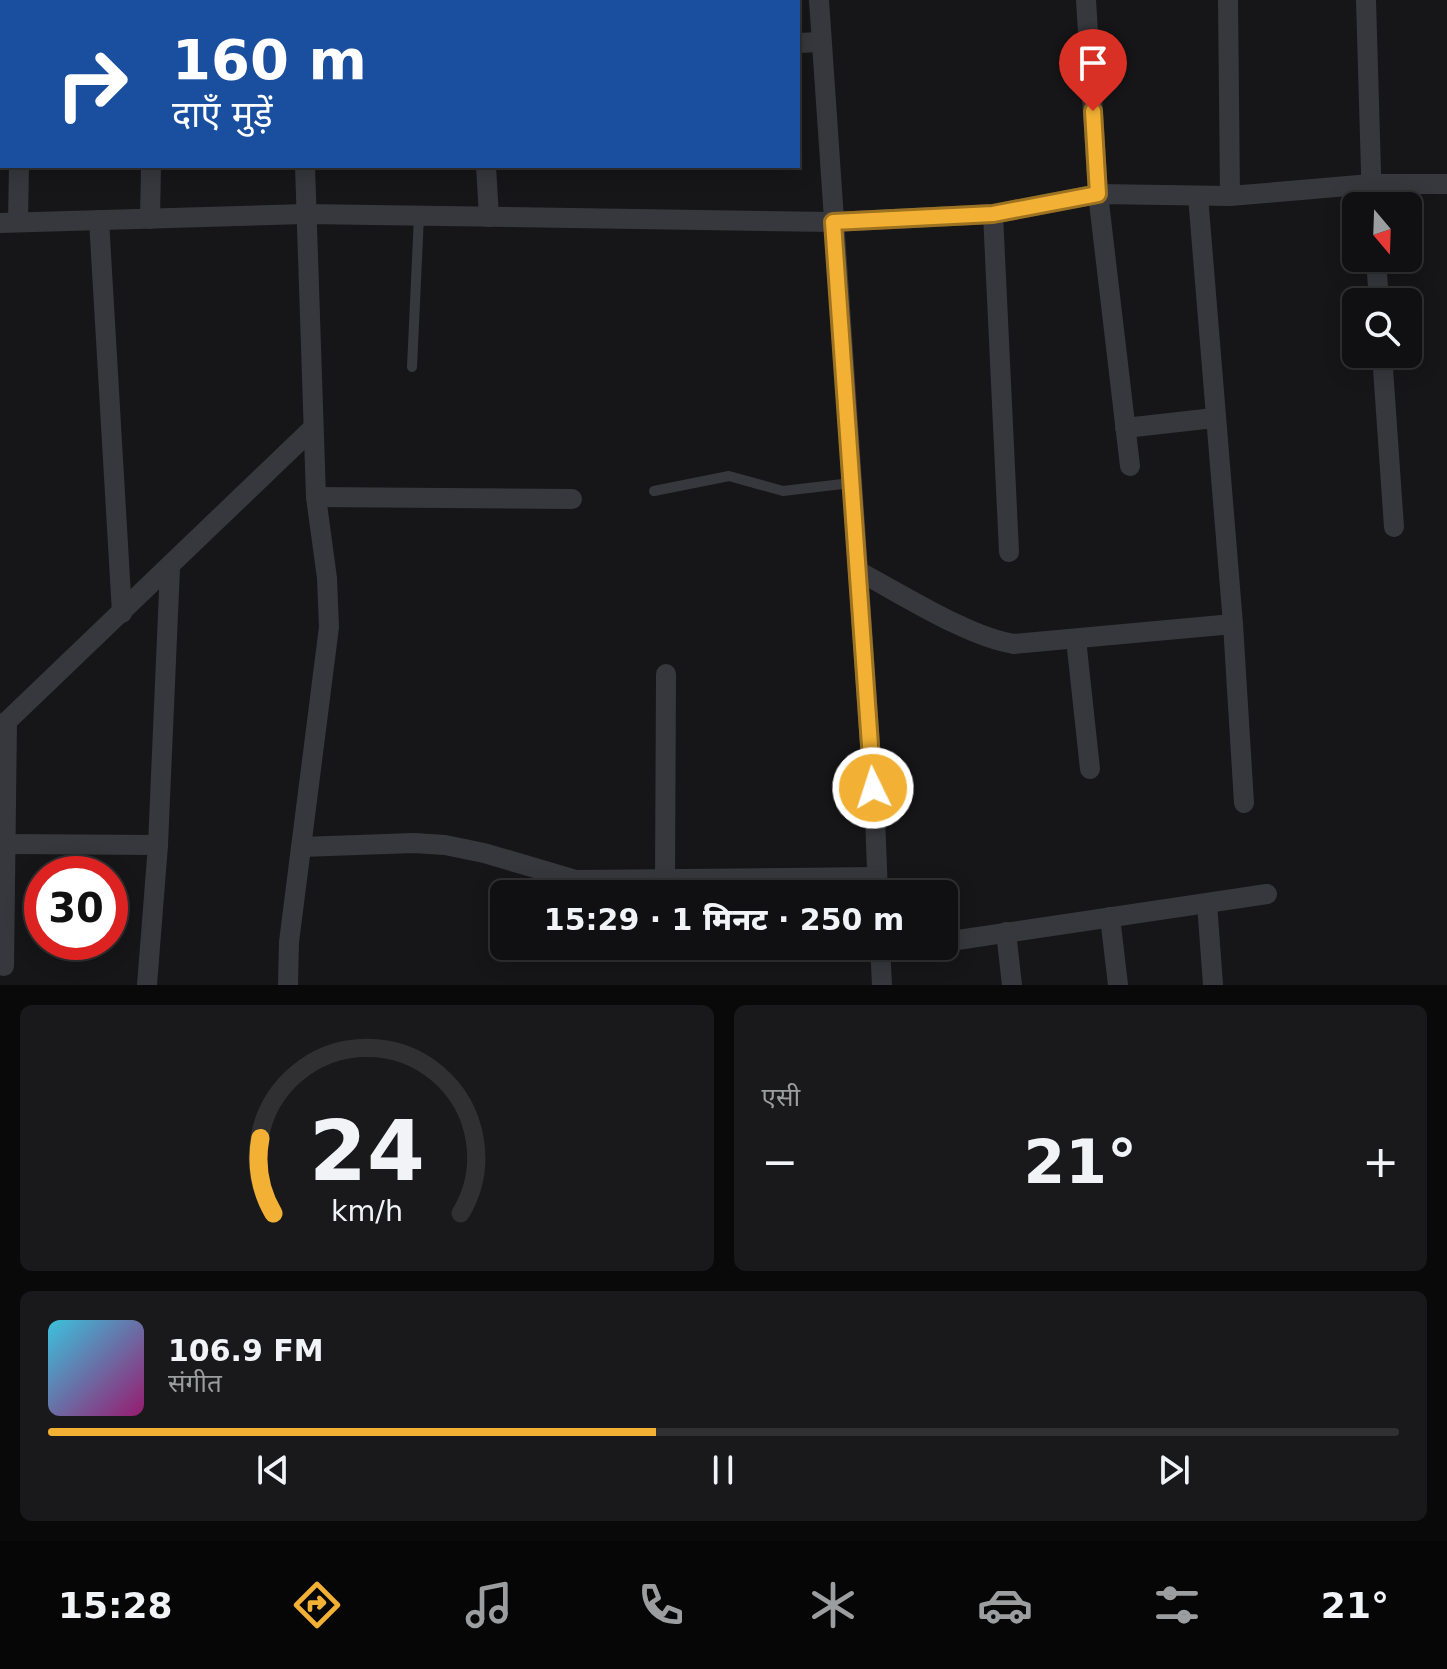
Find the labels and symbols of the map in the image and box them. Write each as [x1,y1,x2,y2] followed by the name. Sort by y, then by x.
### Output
[1059,29,1127,111] pin
[1342,192,1422,272] north arrow
[831,746,915,830] position arrow
[24,856,128,960] speed limit sign: 30

